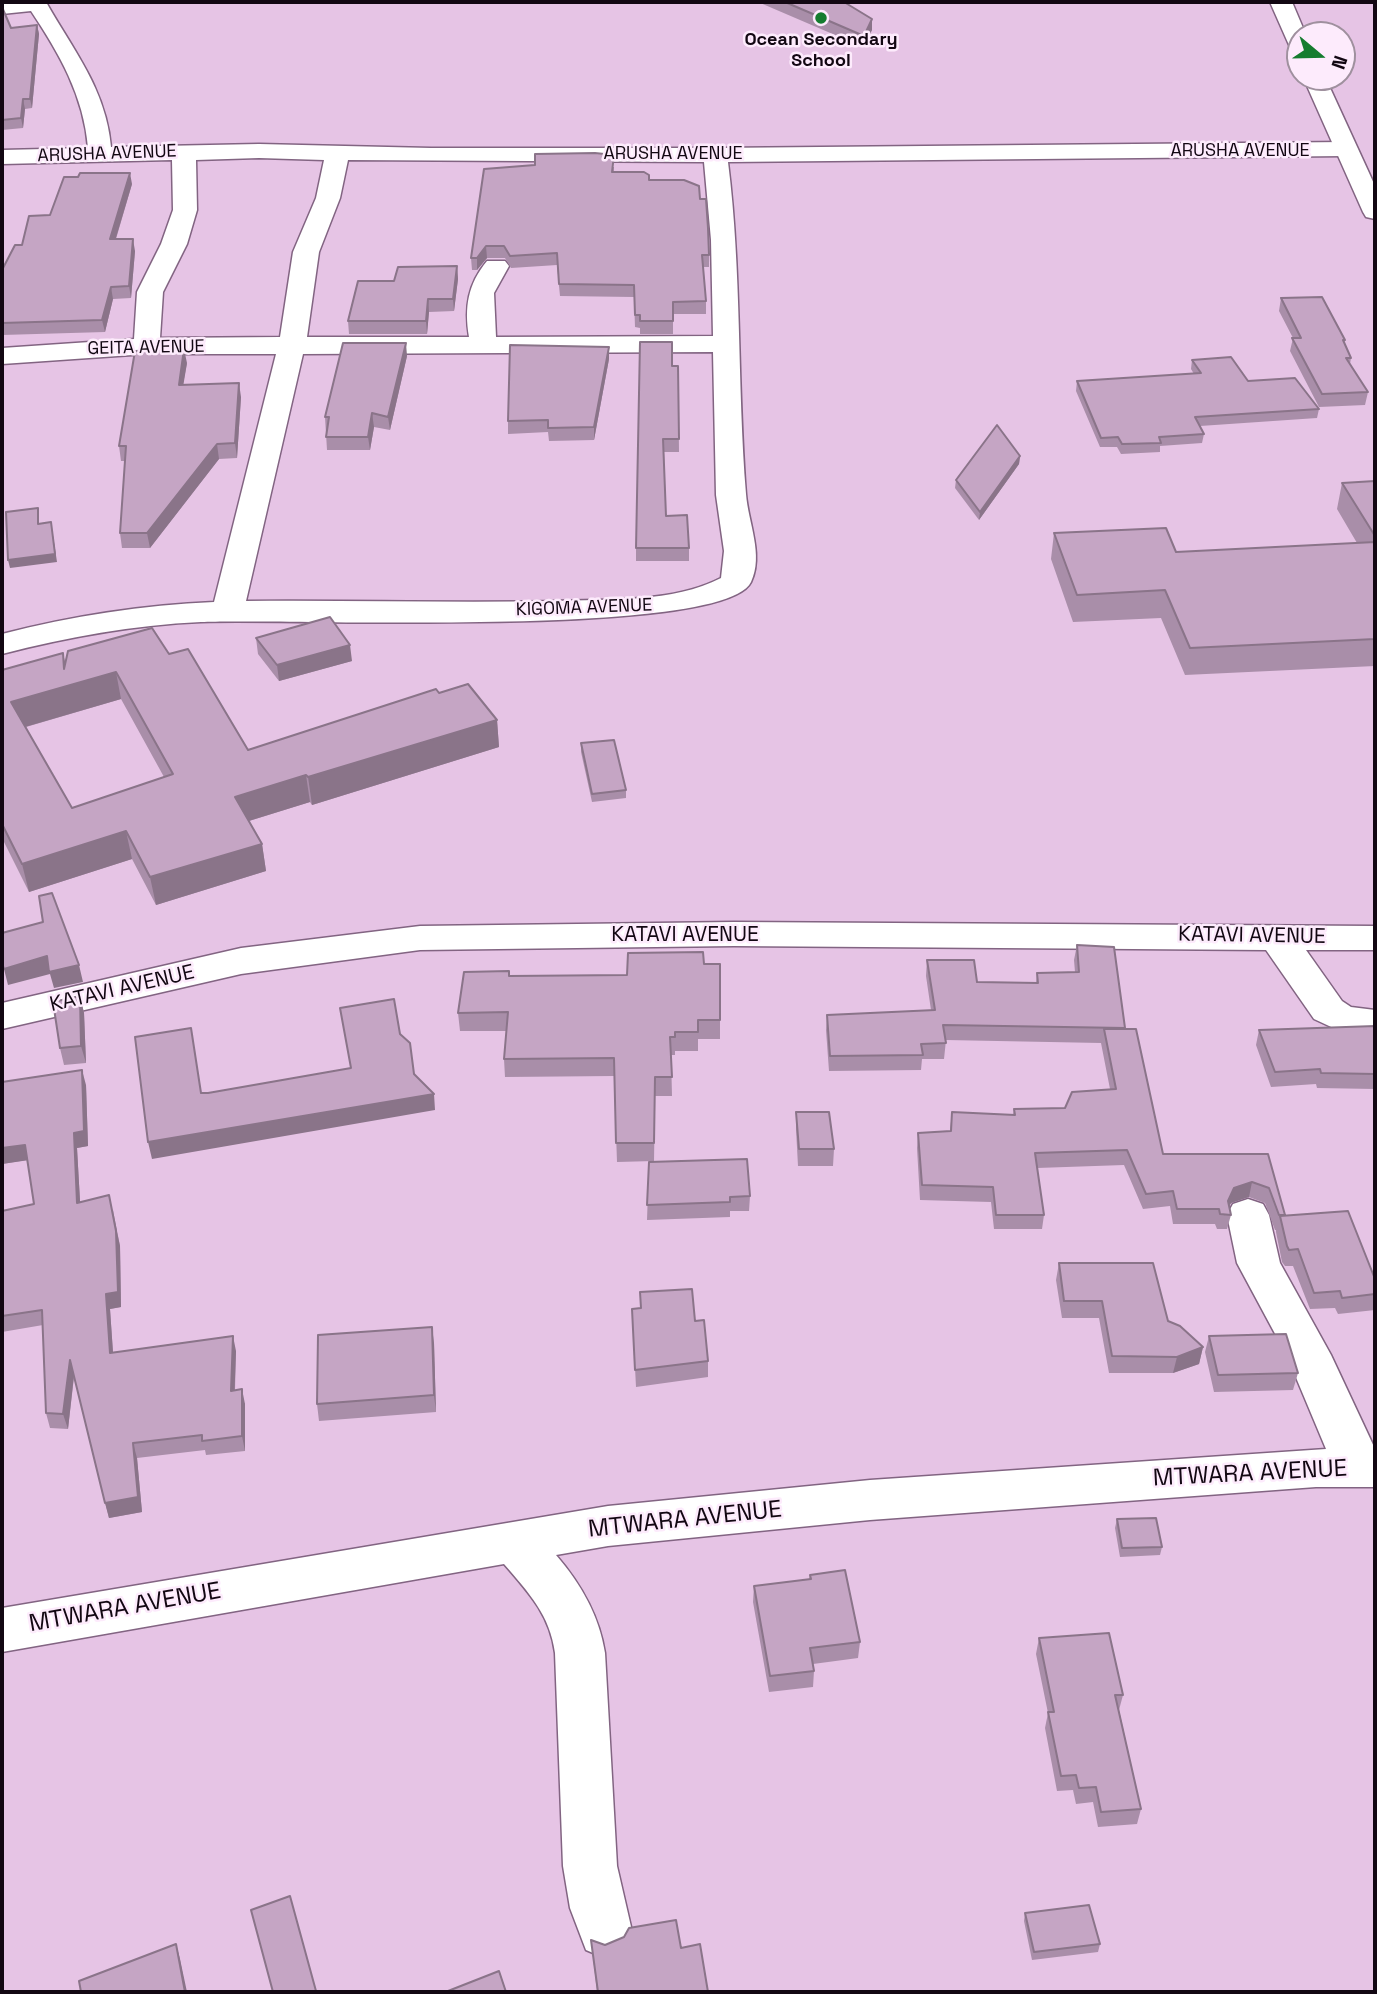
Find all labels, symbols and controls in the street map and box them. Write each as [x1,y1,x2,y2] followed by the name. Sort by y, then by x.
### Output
[813,10,829,26] marker: Ocean Secondary School
[1286,21,1356,91] north arrow
[744,29,898,72] place label: Ocean Secondary School
[1326,52,1353,72] text: N
[1170,140,1310,162] street label: ARUSHA AVENUE
[37,141,177,167] street label: ARUSHA AVENUE
[603,143,743,165] street label: ARUSHA AVENUE
[87,336,205,360] street label: GEITA AVENUE
[515,595,653,621] street label: KIGOMA AVENUE
[611,922,759,948] street label: KATAVI AVENUE
[1178,922,1326,950] street label: KATAVI AVENUE
[47,960,197,1018] street label: KATAVI AVENUE
[1152,1455,1348,1493] street label: MTWARA AVENUE
[587,1496,783,1544] street label: MTWARA AVENUE
[27,1577,223,1639] street label: MTWARA AVENUE

